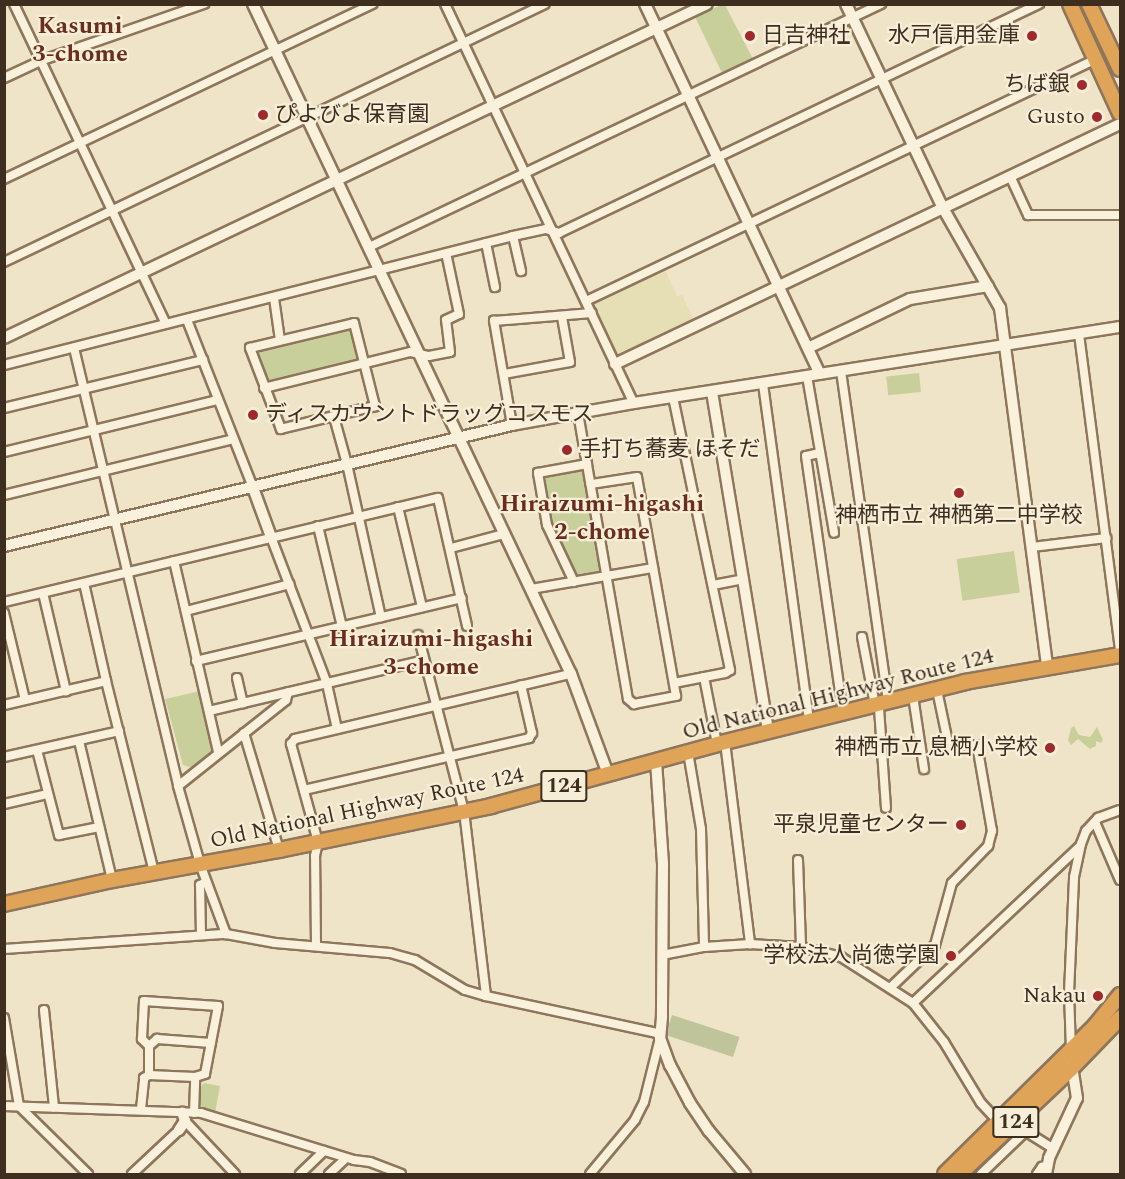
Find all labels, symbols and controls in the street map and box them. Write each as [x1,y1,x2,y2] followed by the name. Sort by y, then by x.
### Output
[32,13,128,69] district label: Kasumi 3-chome
[762,23,850,49] place label: 日吉神社
[888,23,1020,49] place label: 水戸信用金庫
[743,29,757,43] marker: 日吉神社
[1025,29,1039,43] marker: 水戸信用金庫
[1004,72,1070,98] place label: ちば銀
[1075,78,1089,92] marker: ちば銀
[275,102,429,128] place label: ぴよびよ保育園
[1027,104,1085,130] place label: Gusto
[256,108,270,122] marker: ぴよびよ保育園
[1090,110,1104,124] marker: Gusto
[265,402,595,428] place label: ディスカウントドラッグコスモス
[246,408,260,422] marker: ディスカウントドラッグコスモス
[579,437,760,463] place label: 手打ち蕎麦 ほそだ
[560,443,574,457] marker: 手打ち蕎麦 ほそだ
[952,486,966,500] marker: 神栖市立 神栖第二中学校
[500,491,704,547] district label: Hiraizumi-higashi 2-chome
[835,503,1083,529] place label: 神栖市立 神栖第二中学校
[329,626,533,682] district label: Hiraizumi-higashi 3-chome
[680,642,996,746] street label: Old National Highway Route 124
[835,735,1038,761] place label: 神栖市立 息栖小学校
[1043,741,1057,755] marker: 神栖市立 息栖小学校
[208,762,526,854] street label: Old National Highway Route 124
[540,768,588,804] road number: 124
[773,812,949,838] place label: 平泉児童センター
[954,818,968,832] marker: 平泉児童センター
[763,943,939,969] place label: 学校法人尚徳学園
[944,949,958,963] marker: 学校法人尚徳学園
[1023,983,1086,1009] place label: Nakau
[1091,989,1105,1003] marker: Nakau
[992,1104,1040,1140] road number: 124

